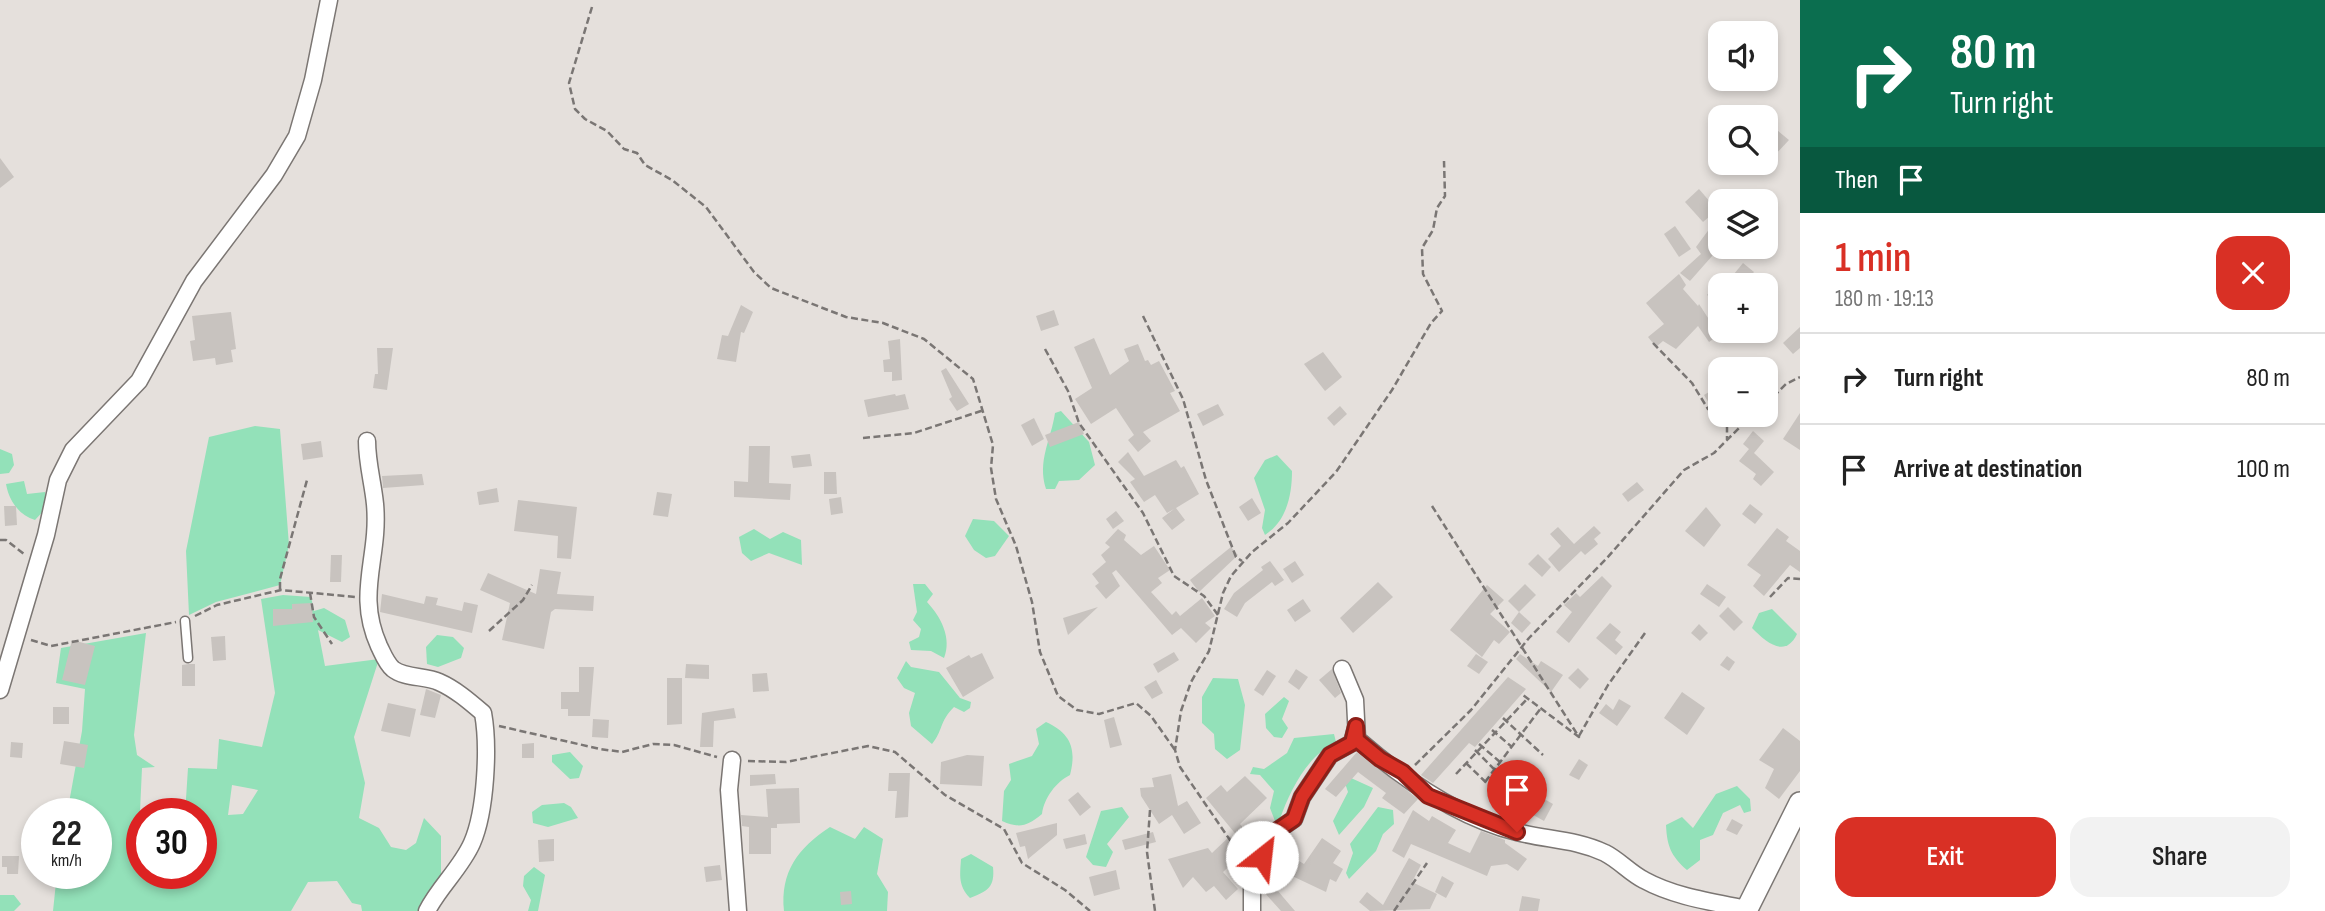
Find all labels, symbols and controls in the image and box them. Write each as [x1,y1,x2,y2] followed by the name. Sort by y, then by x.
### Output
[1708,21,1778,427] map controls
[1708,21,1778,91] button: sound
[1950,24,2037,83] text: 80 m
[1835,28,1926,119] icon: right
[1950,84,2054,123] text: Turn right
[1708,105,1778,175] button: search
[1892,161,1930,199] icon: arrive
[1835,165,1878,196] text: Then
[1708,189,1778,259] button: layers
[1835,233,1911,284] text: 1 min
[2216,236,2290,310] button: close
[1708,273,1778,343] button: +
[1835,285,1934,313] text: 180 m · 19:13
[1708,357,1778,427] button: −
[1835,360,1873,398] icon: right
[1894,363,1983,394] text: Turn right
[2246,363,2290,394] text: 80 m
[1835,451,1873,489] icon: arrive
[1894,454,2082,485] text: Arrive at destination
[2237,454,2290,485] text: 100 m
[1487,760,1547,832] pin
[1498,771,1536,809] icon: arrive
[126,798,217,889] speed limit sign: 30
[51,813,82,856] text: 22
[1835,817,2056,897] button: Exit
[2070,817,2290,897] button: Share
[1225,820,1299,894] position arrow
[51,850,82,871] text: km/h

